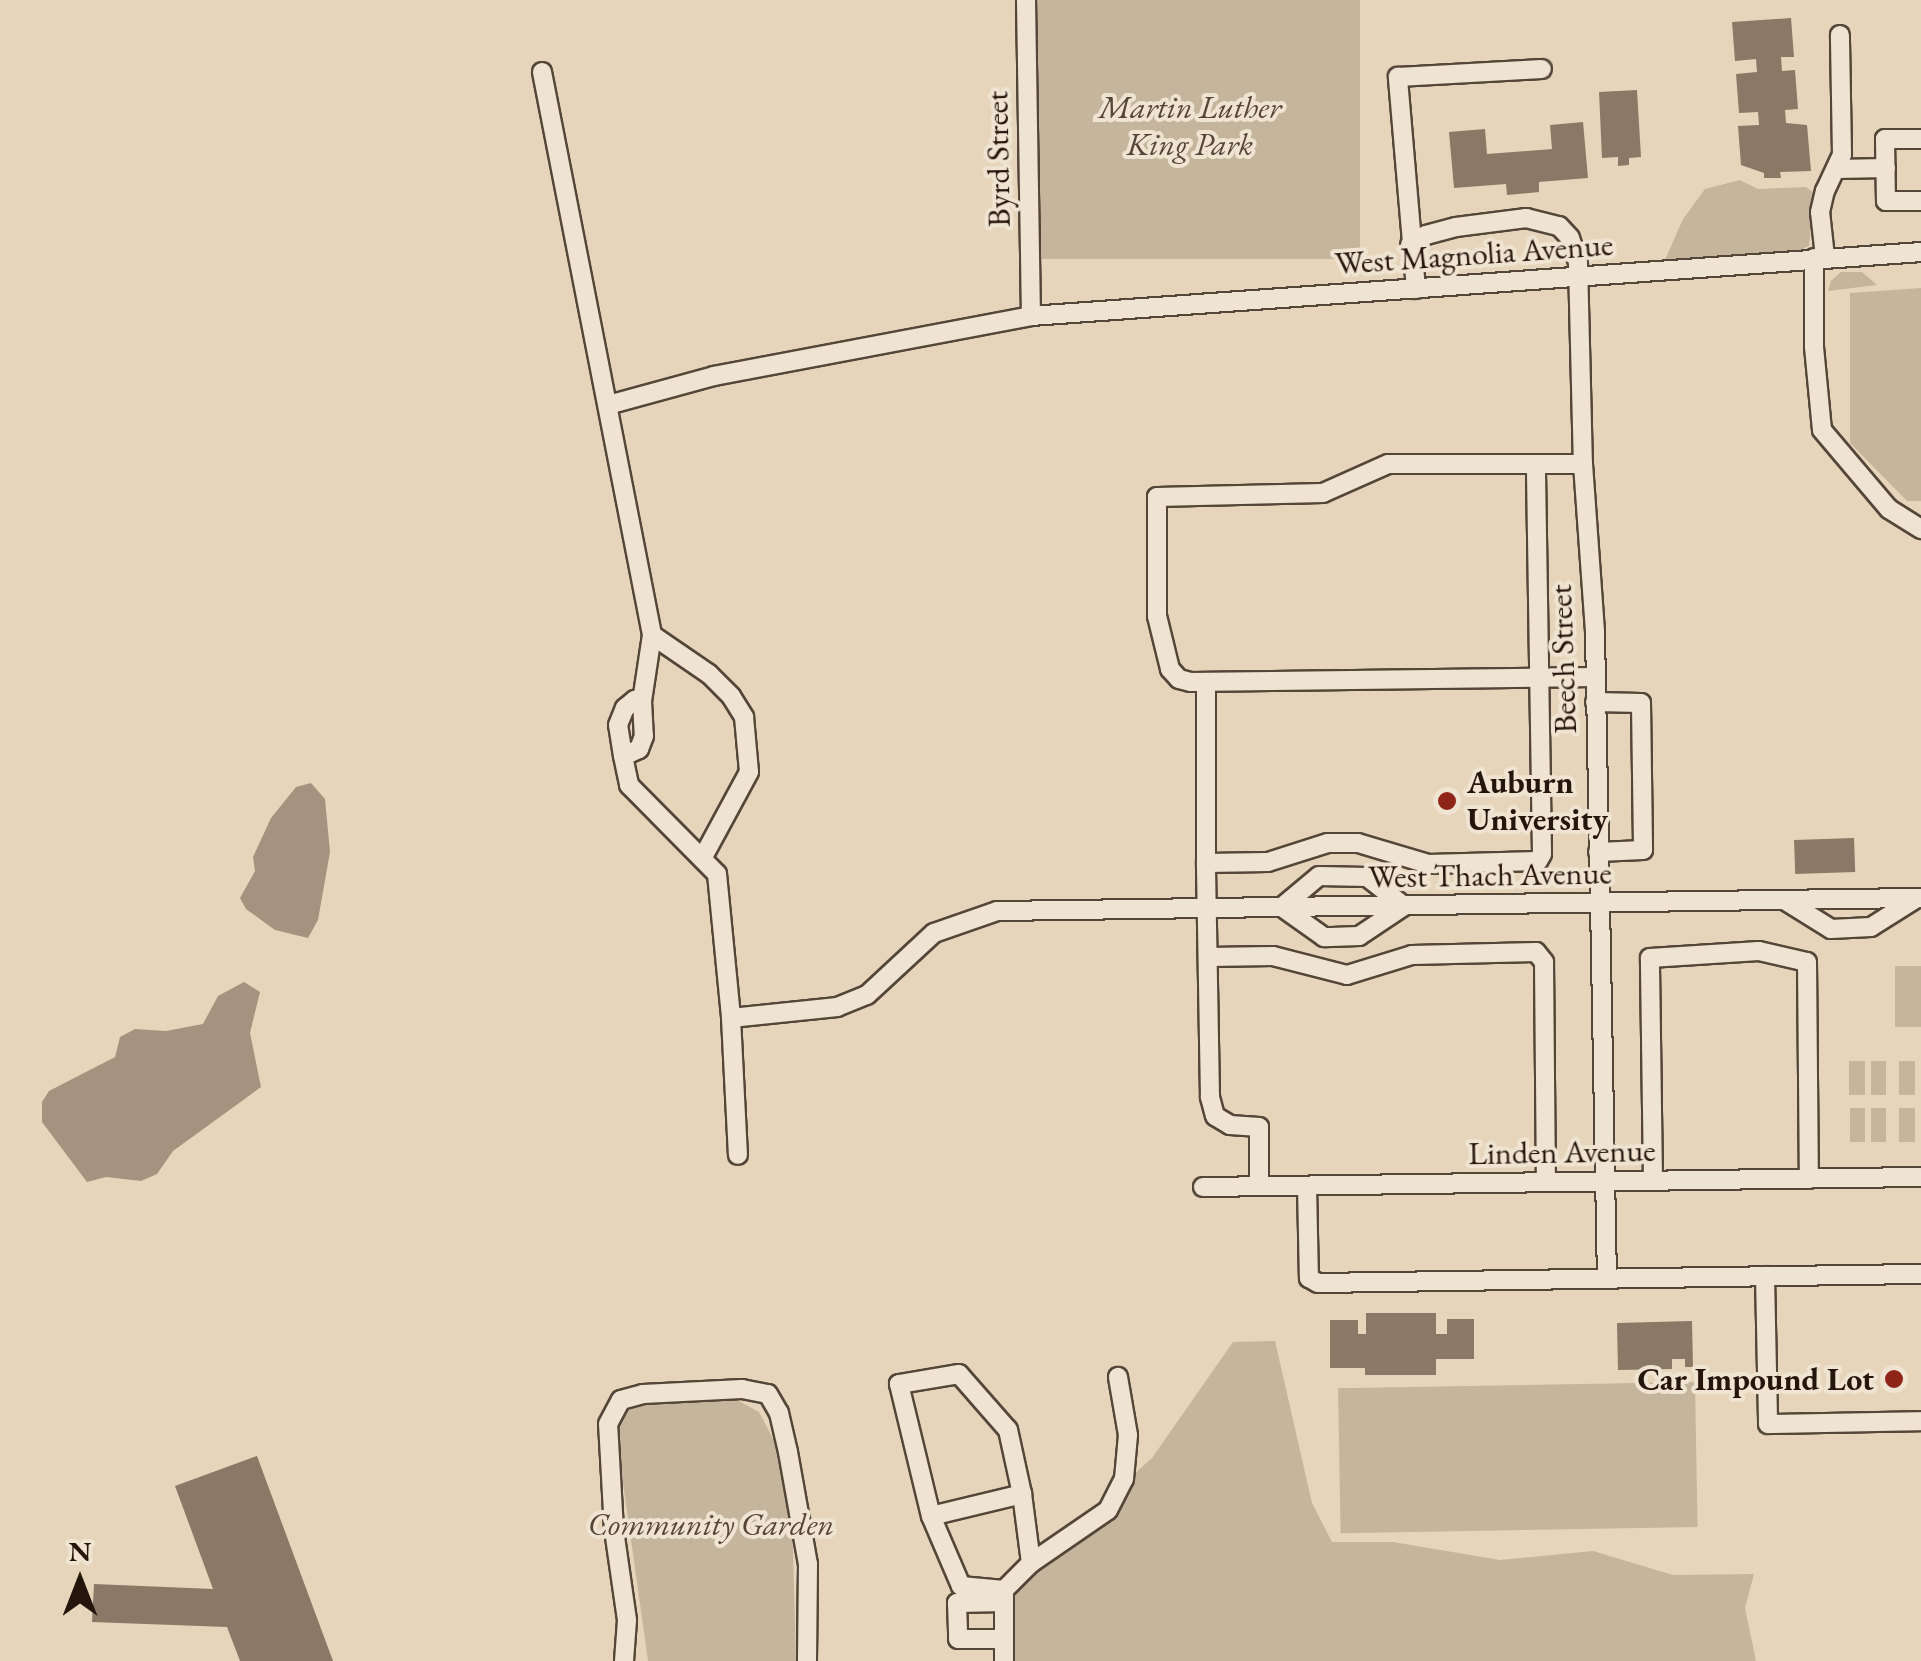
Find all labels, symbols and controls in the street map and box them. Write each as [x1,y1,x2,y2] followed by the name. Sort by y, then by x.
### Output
[1099,89,1281,164] park label: Martin Luther King Park
[978,90,1018,228] street label: Byrd Street
[1333,225,1615,283] street label: West Magnolia Avenue
[1541,584,1585,734] street label: Beech Street
[1467,764,1608,839] place label: Auburn University
[1436,790,1458,812] marker: Auburn University
[1368,854,1612,896] street label: West Thach Avenue
[1468,1131,1656,1173] street label: Linden Avenue
[1638,1360,1874,1398] place label: Car Impound Lot
[1883,1368,1905,1390] marker: Car Impound Lot
[588,1505,834,1543] park label: Community Garden
[30,1531,130,1631] north arrow
[69,1533,91,1569] text: N

